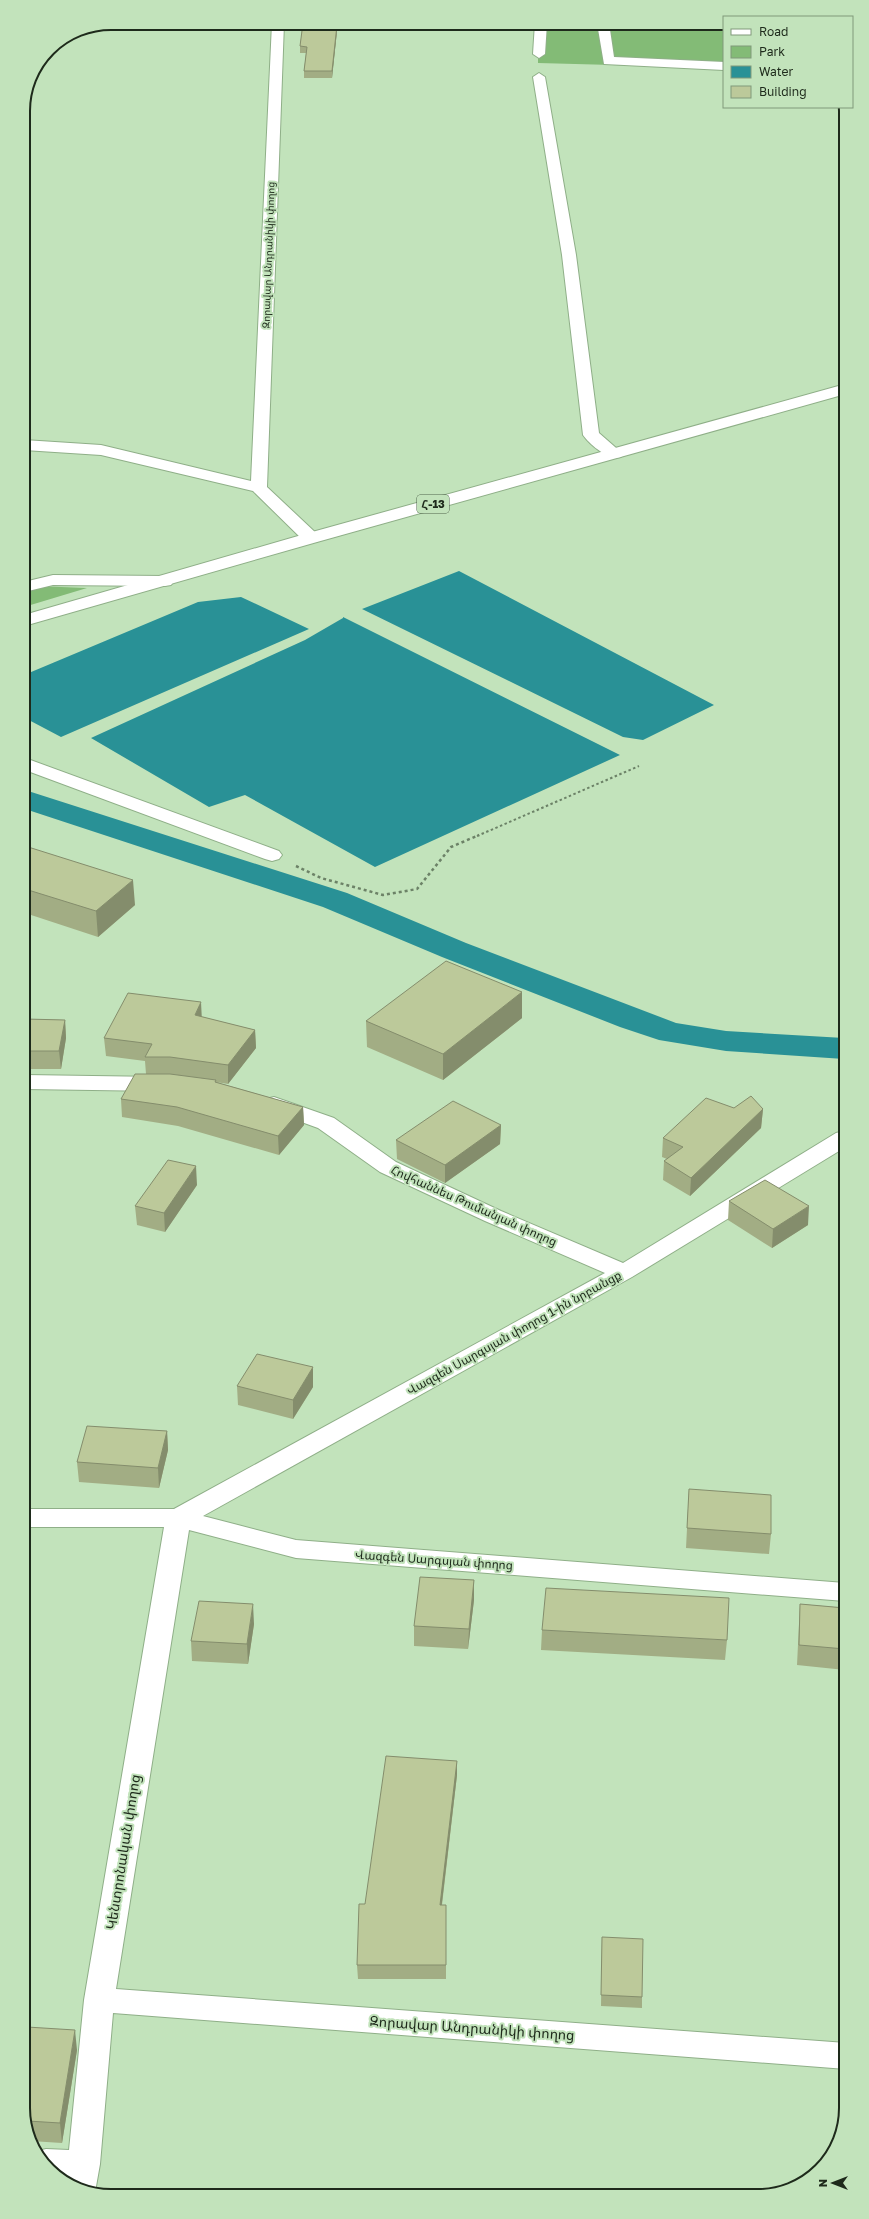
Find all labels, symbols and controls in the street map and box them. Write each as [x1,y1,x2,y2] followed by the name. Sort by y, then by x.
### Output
[723,16,853,108] legend
[759,24,788,39] text: Road
[759,44,785,59] text: Park
[759,64,793,79] text: Water
[759,84,807,99] text: Building
[259,181,277,329] street label: Զորավար Անդրանիկի փողոց
[417,495,449,513] road number: Հ-13
[389,1162,560,1249] street label: Հովհաննես Թումանյան փողոց
[404,1267,624,1398] street label: Վազգեն Սարգսյան փողոց 1-ին նրբանցք
[355,1547,513,1573] street label: Վազգեն Սարգսյան փողոց
[102,1773,143,1931] street label: Կենտրոնական փողոց
[369,2012,575,2043] street label: Զորավար Անդրանիկի փողոց
[813,2163,853,2203] north arrow
[816,2179,829,2187] text: N

